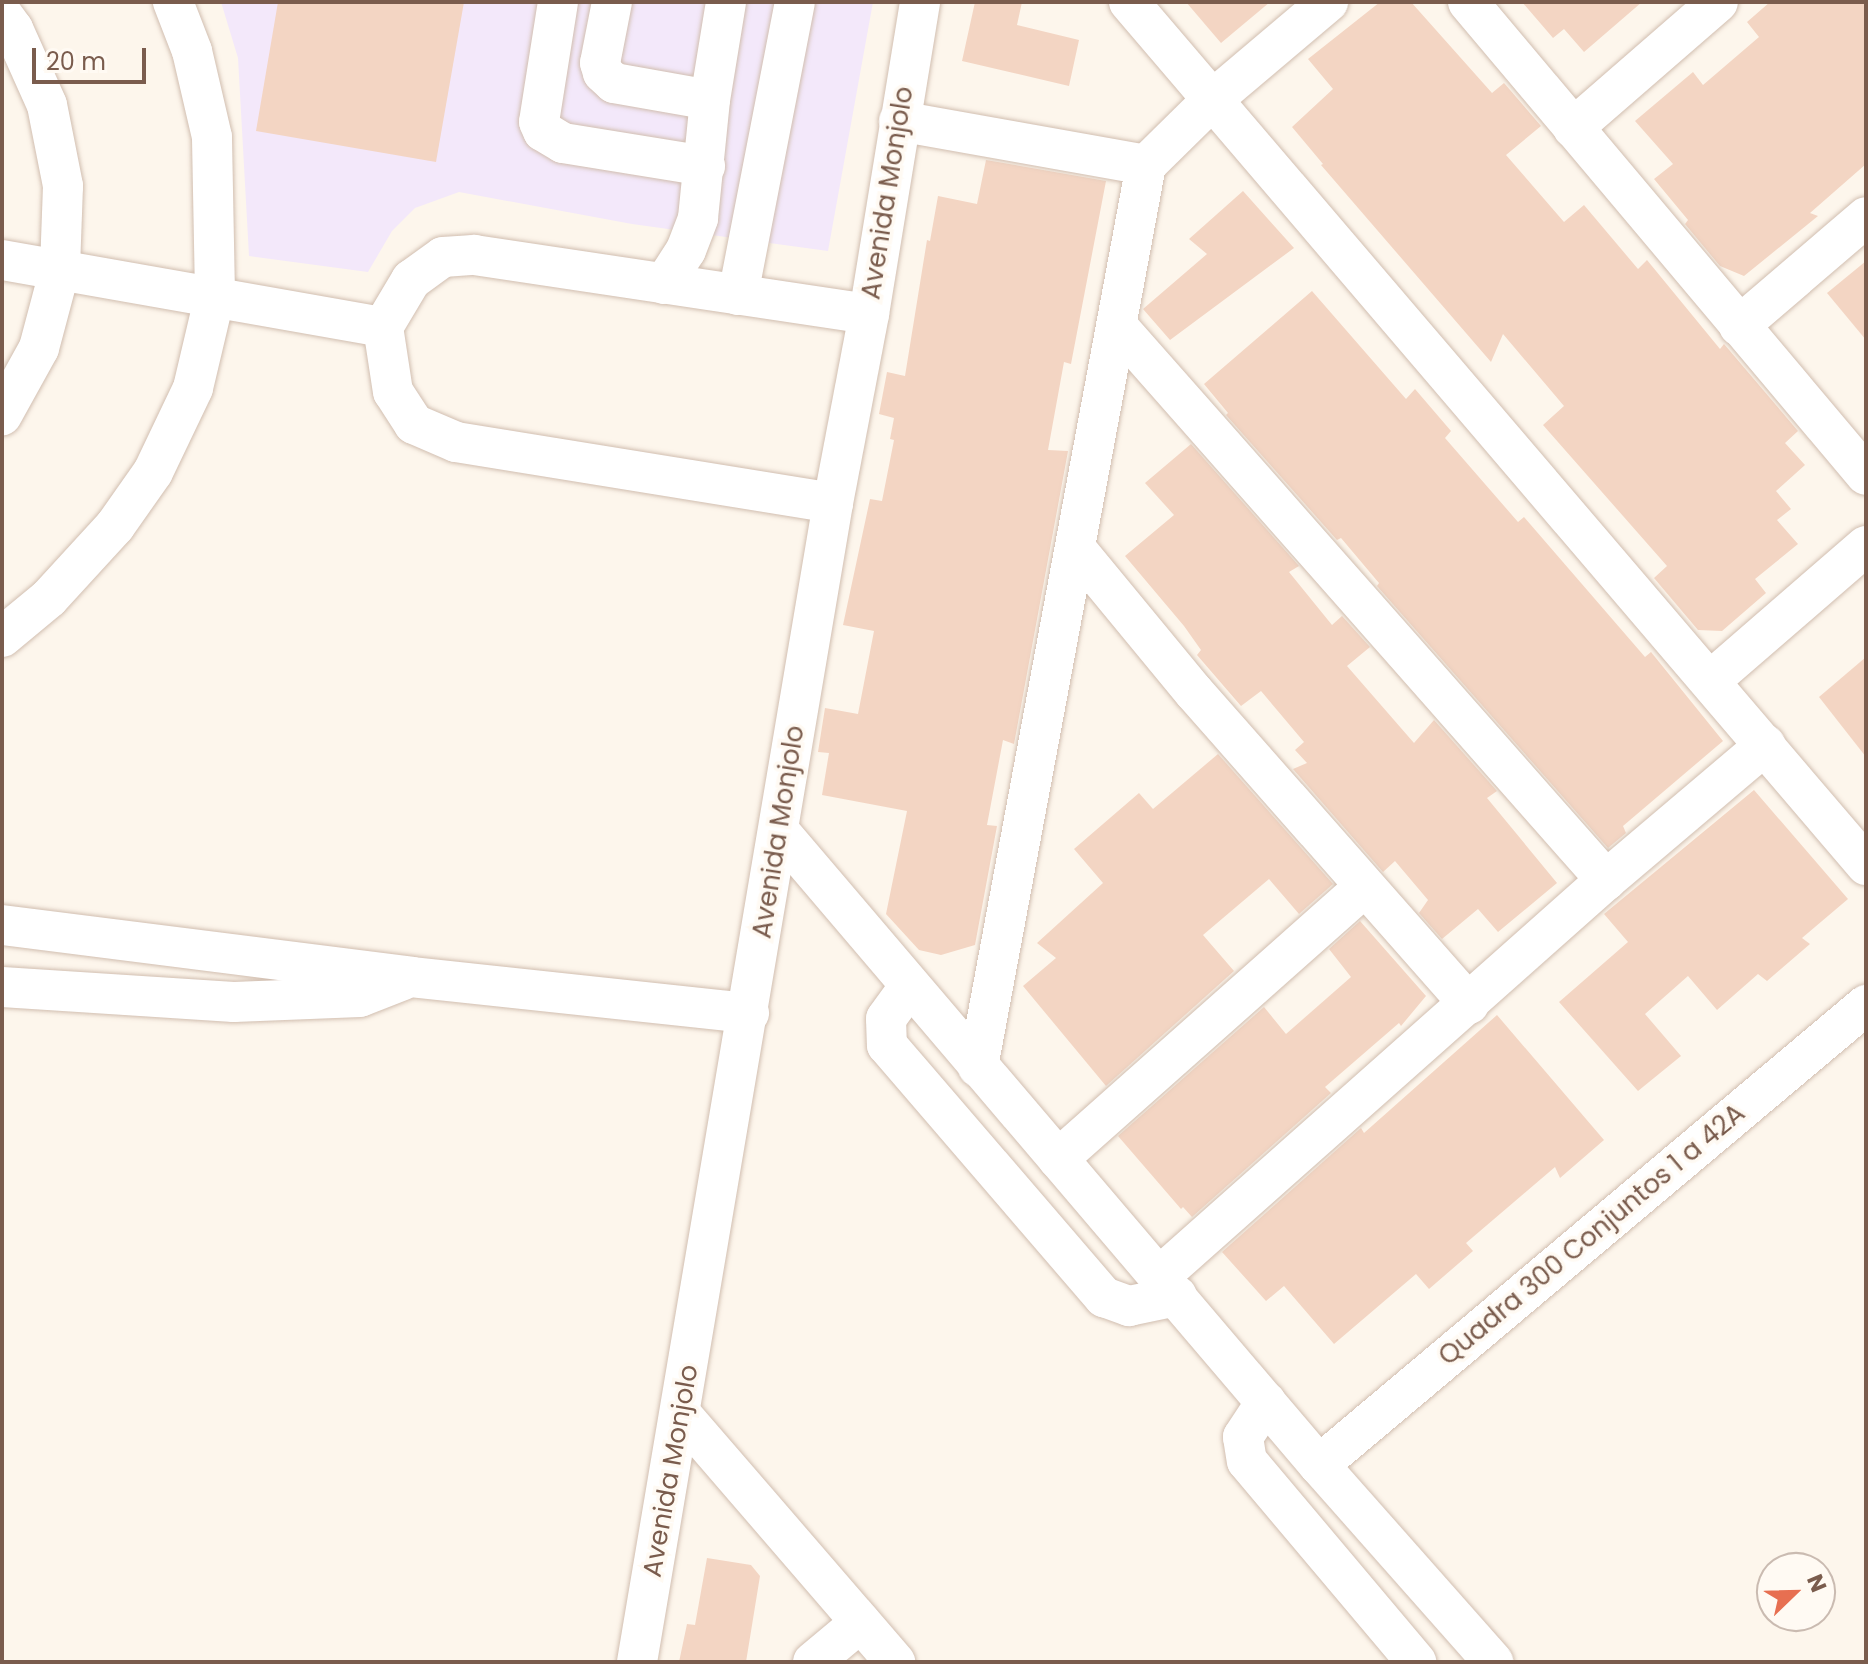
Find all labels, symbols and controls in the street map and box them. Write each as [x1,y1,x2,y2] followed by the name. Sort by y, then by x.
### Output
[36,32,150,82] scale bar
[46,45,106,78] text: 20 m
[856,84,920,302] street label: Avenida Monjolo
[747,723,811,941] street label: Avenida Monjolo
[1433,1098,1751,1372] street label: Quadra 300 Conjuntos 1 a 42A
[637,1362,705,1580] street label: Avenida Monjolo
[1756,1552,1836,1632] north arrow
[1799,1570,1834,1597] text: N

